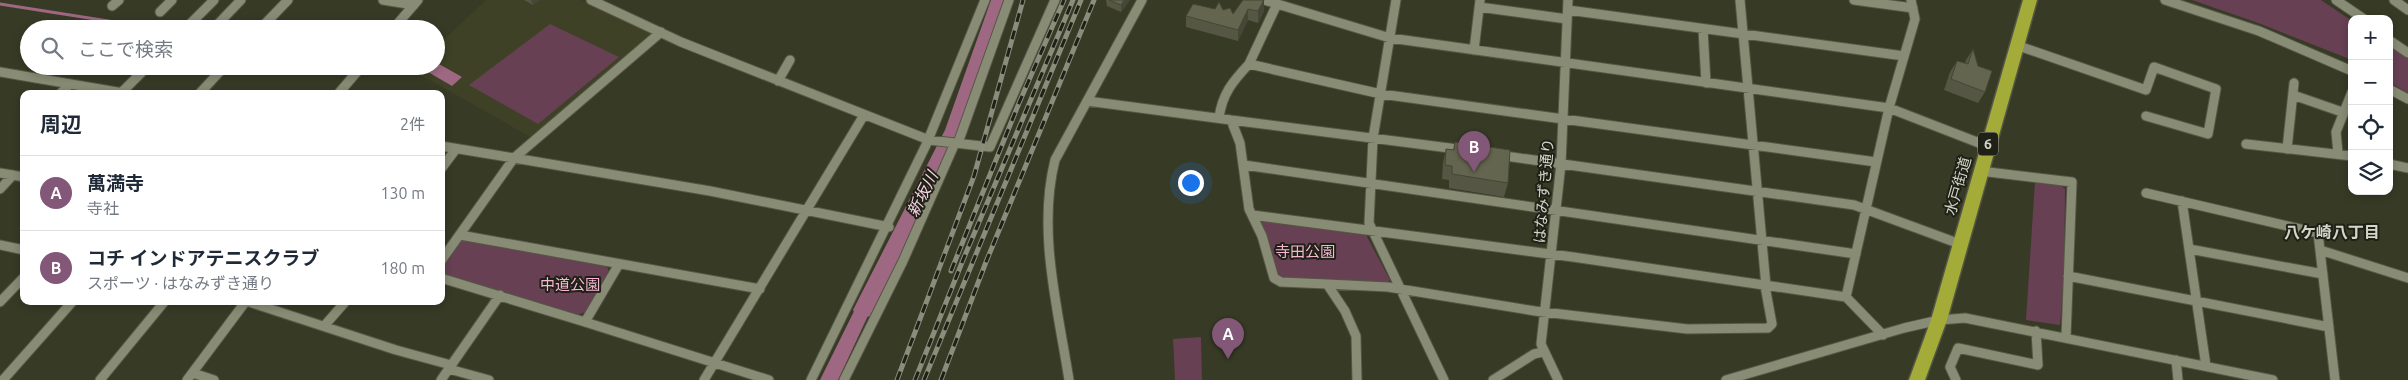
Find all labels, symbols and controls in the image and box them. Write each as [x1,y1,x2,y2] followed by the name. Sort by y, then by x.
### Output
[2348,15,2393,195] map controls
[2348,15,2393,60] button: +
[20,20,445,75] search box
[38,34,66,62] icon: search
[78,38,173,60] text: ここで検索
[2348,60,2393,105] button: −
[2348,105,2393,150] button: locate
[40,112,82,136] text: 周辺
[400,115,425,133] text: 2件
[1458,131,1490,172] pin: B
[1978,132,1998,156] road number: 6
[1530,138,1557,244] street label: はなみずき通り
[2348,150,2393,195] button: layers
[1941,155,1974,217] street label: 水戸街道
[903,167,942,219] water label: 新坂川
[1178,170,1204,196] your location
[87,172,144,194] text: 萬満寺
[50,184,62,202] text: A
[380,184,425,202] text: 130 m
[87,199,119,217] text: 寺社
[2284,223,2380,241] district label: 八ケ崎八丁目
[1275,243,1335,260] park label: 寺田公園
[87,247,320,269] text: コチ インドアテニスクラブ
[51,259,61,277] text: B
[380,259,425,277] text: 180 m
[87,274,274,292] text: スポーツ · はなみずき通り
[540,276,600,293] park label: 中道公園
[1212,318,1244,359] pin: A

